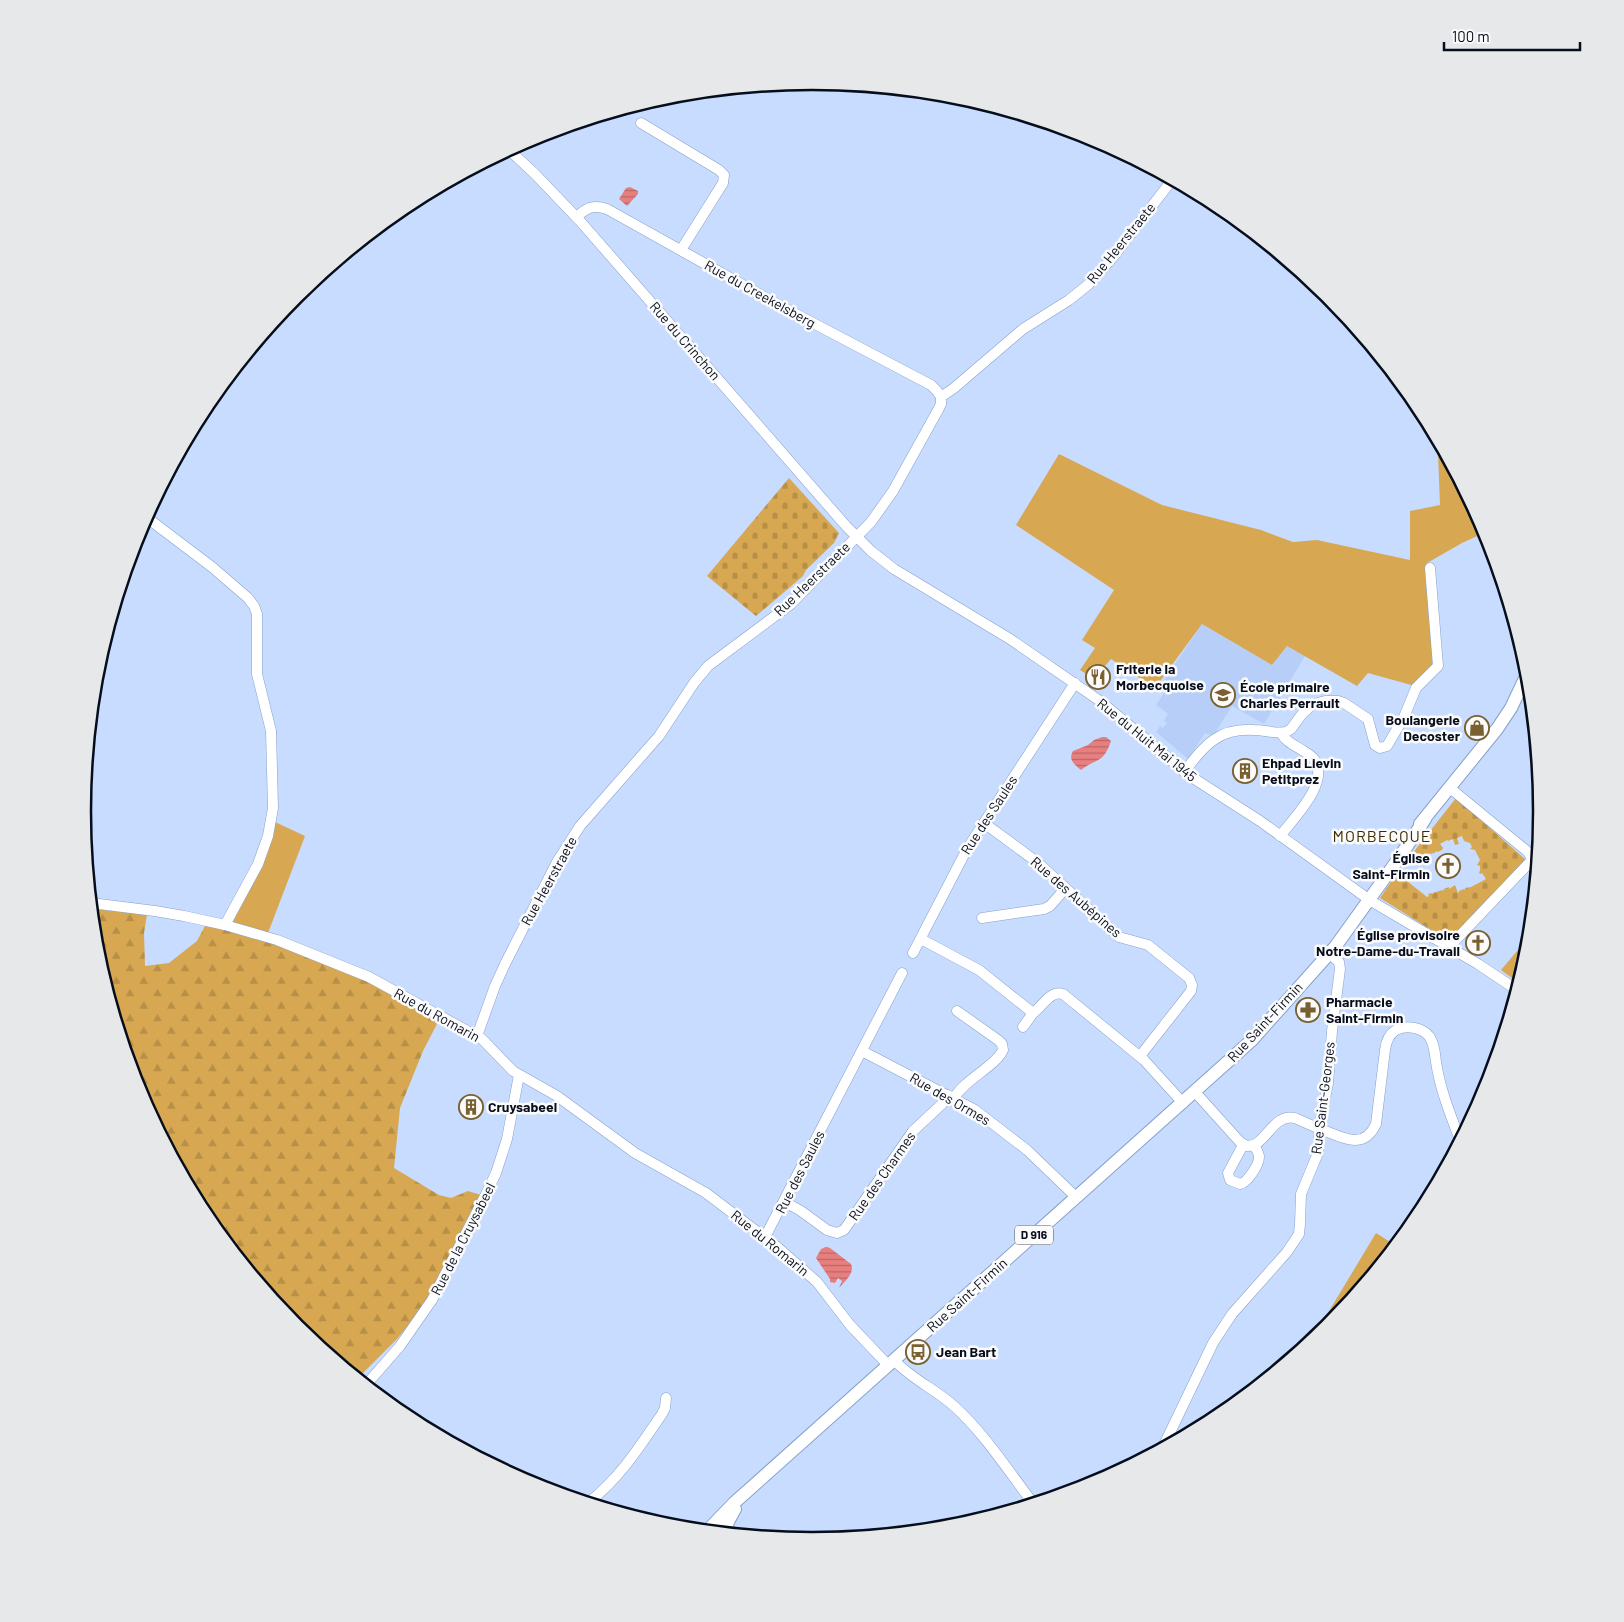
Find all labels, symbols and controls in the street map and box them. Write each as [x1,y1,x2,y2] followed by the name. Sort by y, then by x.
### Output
[1444,20,1580,52] scale bar
[1452,27,1490,45] text: 100 m
[1083,199,1158,287] street label: Rue Heerstraete
[702,256,819,331] street label: Rue du Creekelsberg
[647,298,724,384] street label: Rue du Crinchon
[770,538,853,619] street label: Rue Heerstraete
[1116,660,1204,693] place label: Friterie la Morbecquoise
[1085,664,1111,690] restaurant icon: Friterie la Morbecquoise
[1240,678,1340,711] place label: École primaire Charles Perrault
[1210,682,1236,708] school or university icon: École primaire Charles Perrault
[1094,694,1200,785] street label: Rue du Huit Mai 1945
[1385,711,1461,744] place label: Boulangerie Decoster
[1464,715,1490,741] shop icon: Boulangerie Decoster
[1262,754,1341,787] place label: Ehpad Lievin Petitprez
[1232,758,1258,784] building icon: Ehpad Lievin Petitprez
[957,772,1021,857] street label: Rue des Saules
[1333,826,1431,845] district label: MORBECQUE
[517,833,580,928] street label: Rue Heerstraete
[1352,849,1430,882] place label: Église Saint-Firmin
[1027,853,1125,941] street label: Rue des Aubépines
[1435,853,1461,879] church icon: Église Saint-Firmin
[1316,926,1460,959] place label: Église provisoire Notre-Dame-du-Travail
[1465,930,1491,956] church icon: Église provisoire Notre-Dame-du-Travail
[1223,978,1306,1065] street label: Rue Saint-Firmin
[391,984,483,1045] street label: Rue du Romarin
[1326,993,1404,1026] place label: Pharmacie Saint-Firmin
[1295,997,1321,1023] pharmacy icon: Pharmacie Saint-Firmin
[1307,1040,1338,1155] street label: Rue Saint-Georges
[907,1069,994,1129] street label: Rue des Ormes
[458,1094,484,1120] building icon: Cruysabeel
[488,1098,557,1115] place label: Cruysabeel
[771,1127,828,1216] street label: Rue des Saules
[845,1128,919,1223] street label: Rue des Charmes
[427,1180,498,1298] street label: Rue de la Cruysabeel
[728,1206,813,1279] street label: Rue du Romarin
[1015,1226,1053,1244] road number: D 916
[923,1254,1010,1335] street label: Rue Saint-Firmin
[905,1339,931,1365] bus stop icon: Jean Bart
[936,1343,996,1360] place label: Jean Bart

